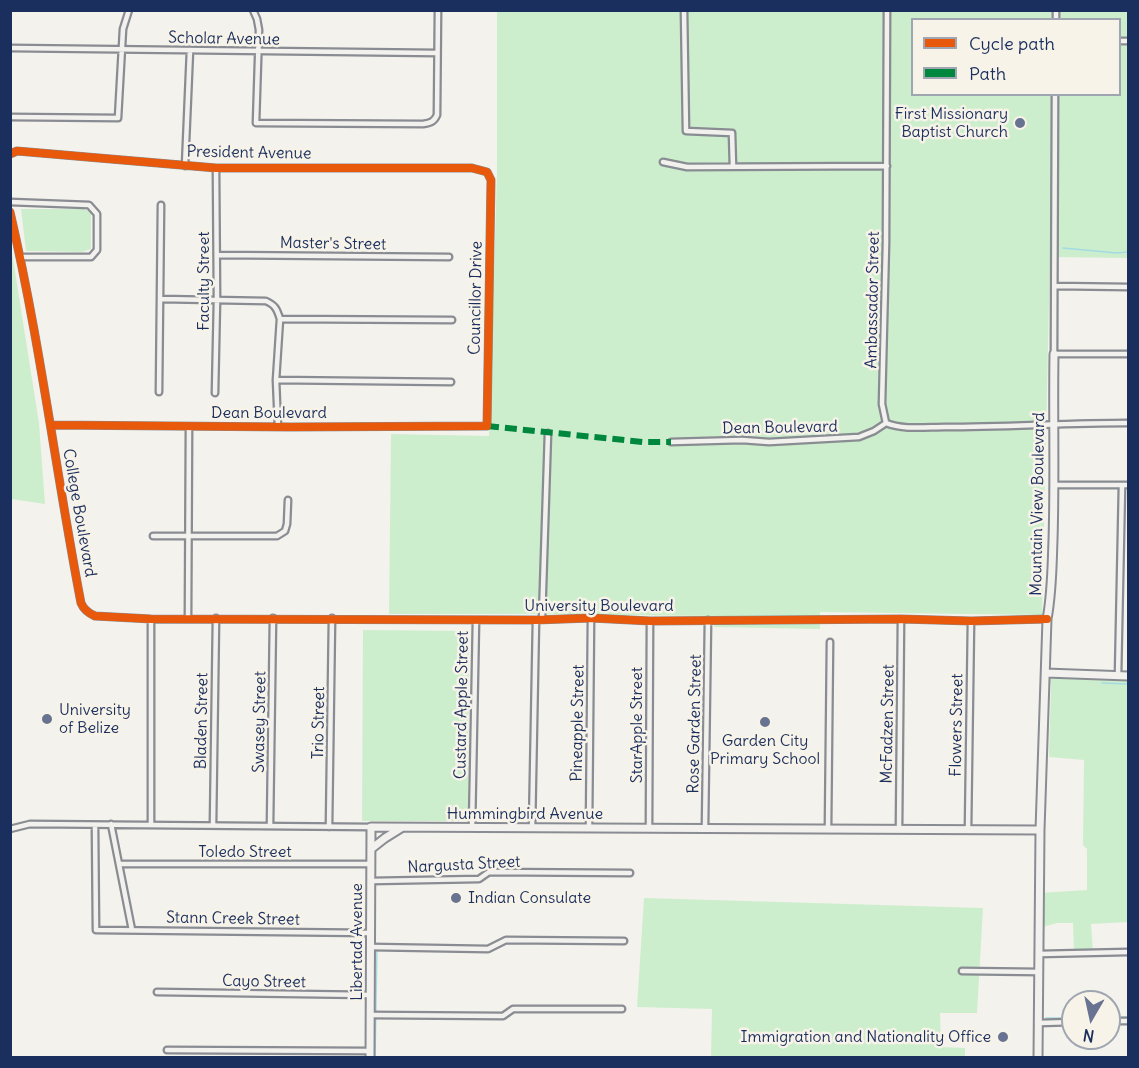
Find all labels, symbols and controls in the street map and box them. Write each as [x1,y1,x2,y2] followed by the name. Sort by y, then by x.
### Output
[911,18,1121,96] legend
[168,28,280,50] street label: Scholar Avenue
[969,32,1055,55] text: Cycle path
[969,62,1006,85] text: Path
[895,104,1008,142] place label: First Missionary Baptist Church
[1013,116,1027,130] marker: First Missionary Baptist Church
[186,142,312,164] street label: President Avenue
[194,231,214,331] street label: Faculty Street
[862,231,884,369] street label: Ambassador Street
[280,233,386,255] street label: Master's Street
[465,241,487,355] street label: Councillor Drive
[211,403,327,423] street label: Dean Boulevard
[1027,412,1049,596] street label: Mountain View Boulevard
[722,417,838,439] street label: Dean Boulevard
[58,447,100,579] street label: College Boulevard
[524,596,674,616] street label: University Boulevard
[451,631,473,779] street label: Custard Apple Street
[684,654,706,794] street label: Rose Garden Street
[567,664,589,782] street label: Pineapple Street
[877,664,899,784] street label: McFadzen Street
[627,667,647,783] street label: StarApple Street
[250,671,270,773] street label: Swasey Street
[192,672,212,770] street label: Bladen Street
[947,673,967,777] street label: Flowers Street
[309,686,329,760] street label: Trio Street
[59,700,131,738] place label: University of Belize
[40,712,54,726] marker: University of Belize
[758,715,772,729] marker: Garden City Primary School
[710,731,820,769] place label: Garden City Primary School
[447,804,603,824] street label: Hummingbird Avenue
[198,842,292,862] street label: Toledo Street
[407,852,521,878] street label: Nargusta Street
[347,883,367,1001] street label: Libertad Avenue
[468,888,591,908] place label: Indian Consulate
[449,891,463,905] marker: Indian Consulate
[166,908,300,930] street label: Stann Creek Street
[222,972,306,992] street label: Cayo Street
[1061,990,1121,1050] north arrow
[1081,1025,1096,1047] text: N
[741,1027,991,1047] place label: Immigration and Nationality Office
[996,1030,1010,1044] marker: Immigration and Nationality Office

